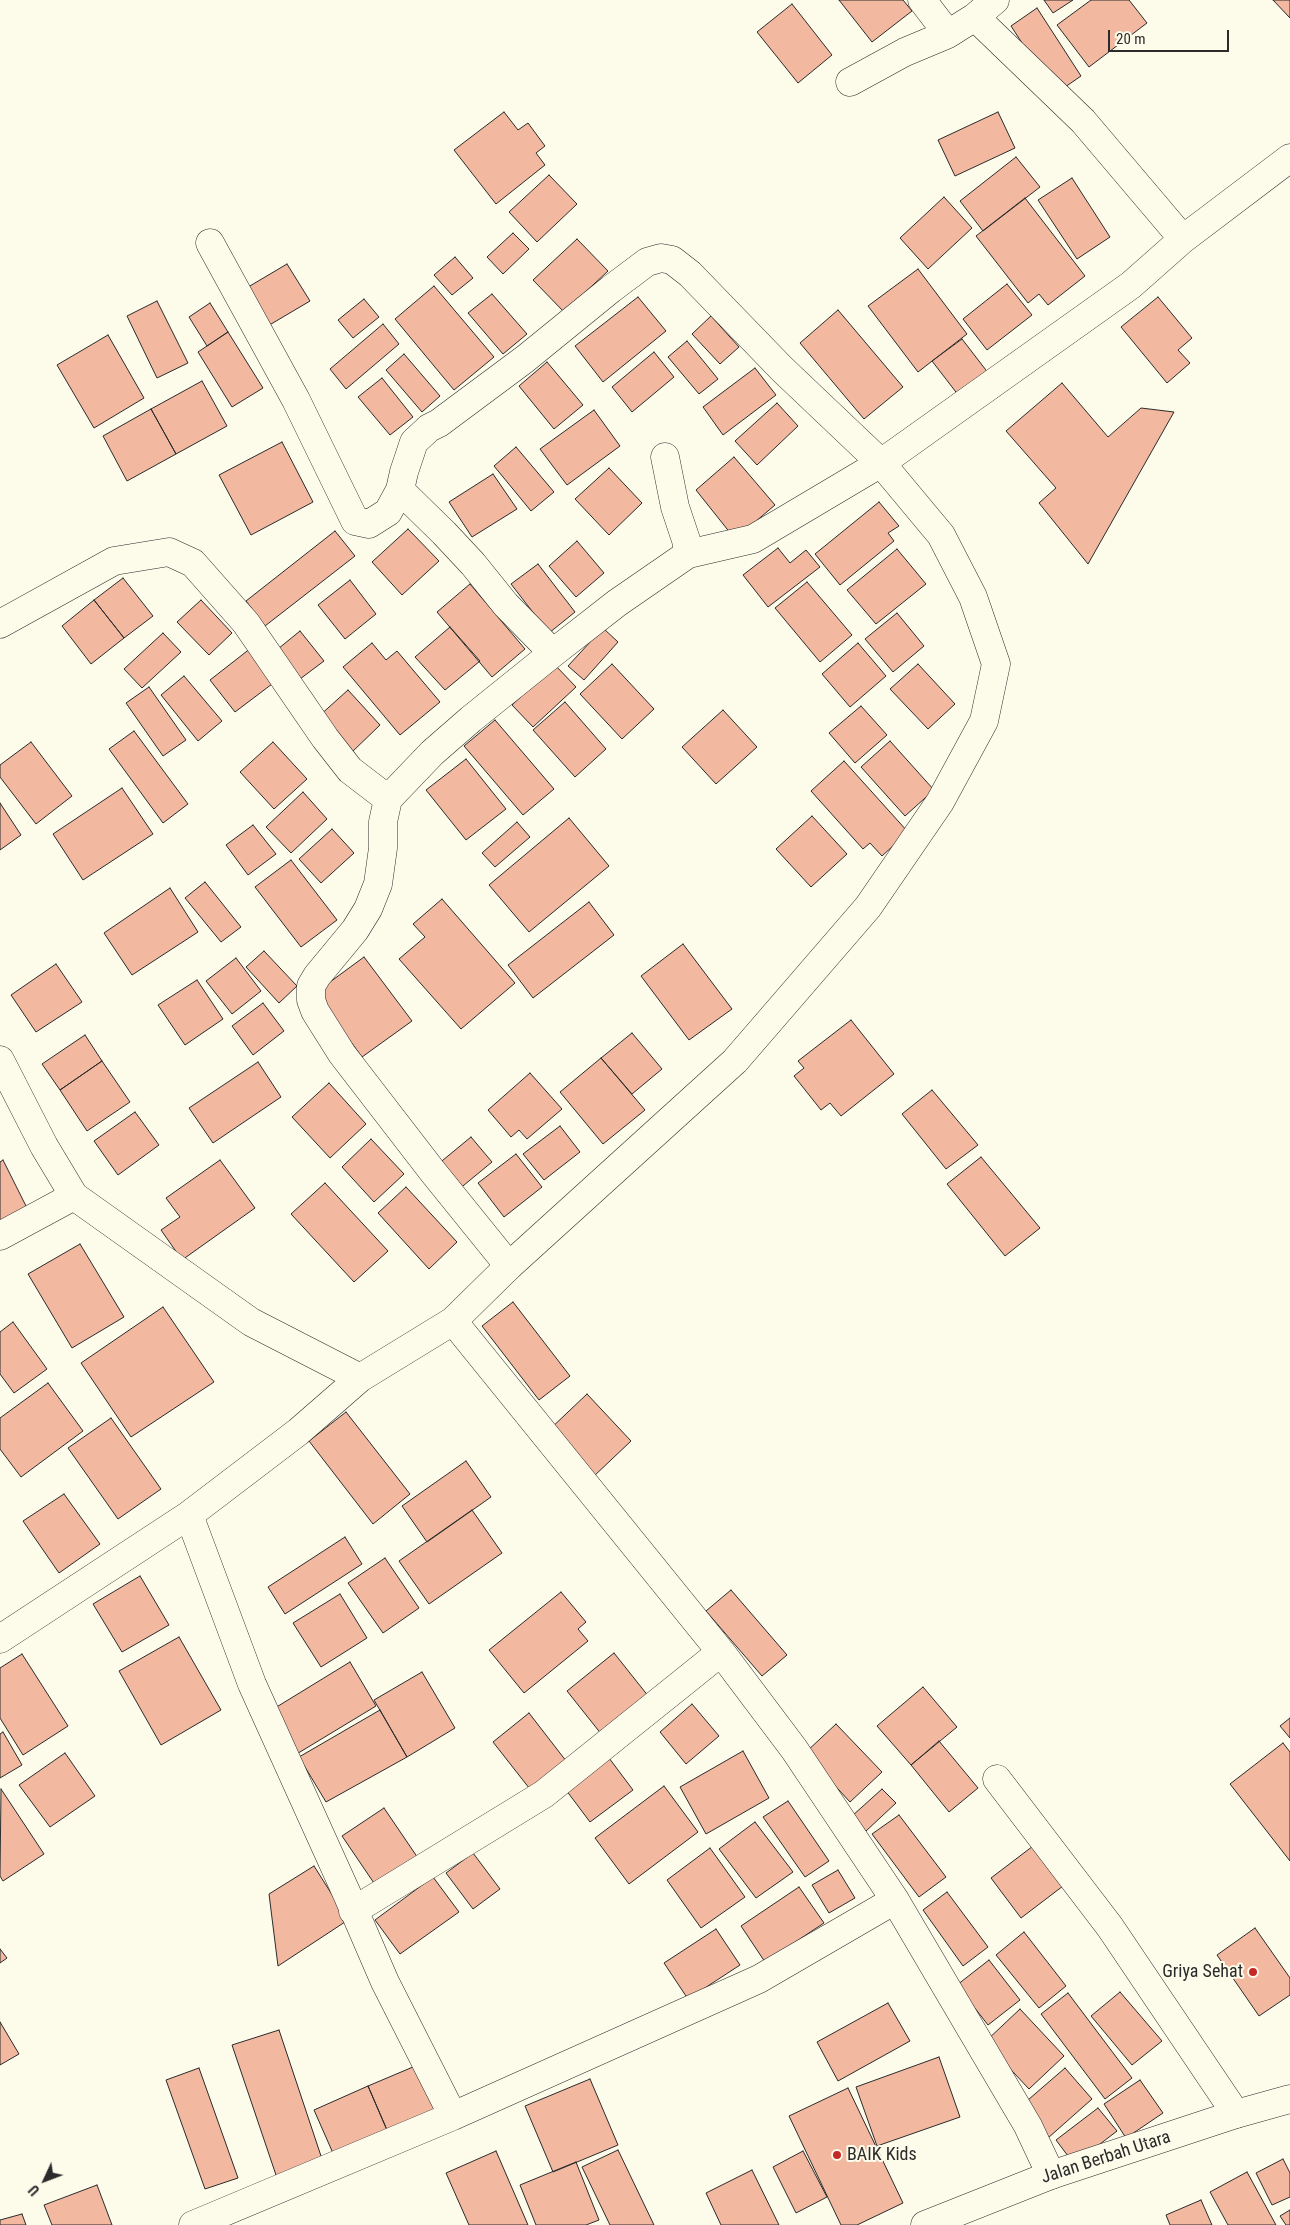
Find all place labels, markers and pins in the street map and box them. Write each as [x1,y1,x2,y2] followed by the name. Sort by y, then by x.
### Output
[1162,1961,1243,1983] place label: Griya Sehat
[1247,1966,1259,1978] marker: Griya Sehat
[847,2144,917,2166] place label: BAIK Kids
[831,2149,843,2161] marker: BAIK Kids

